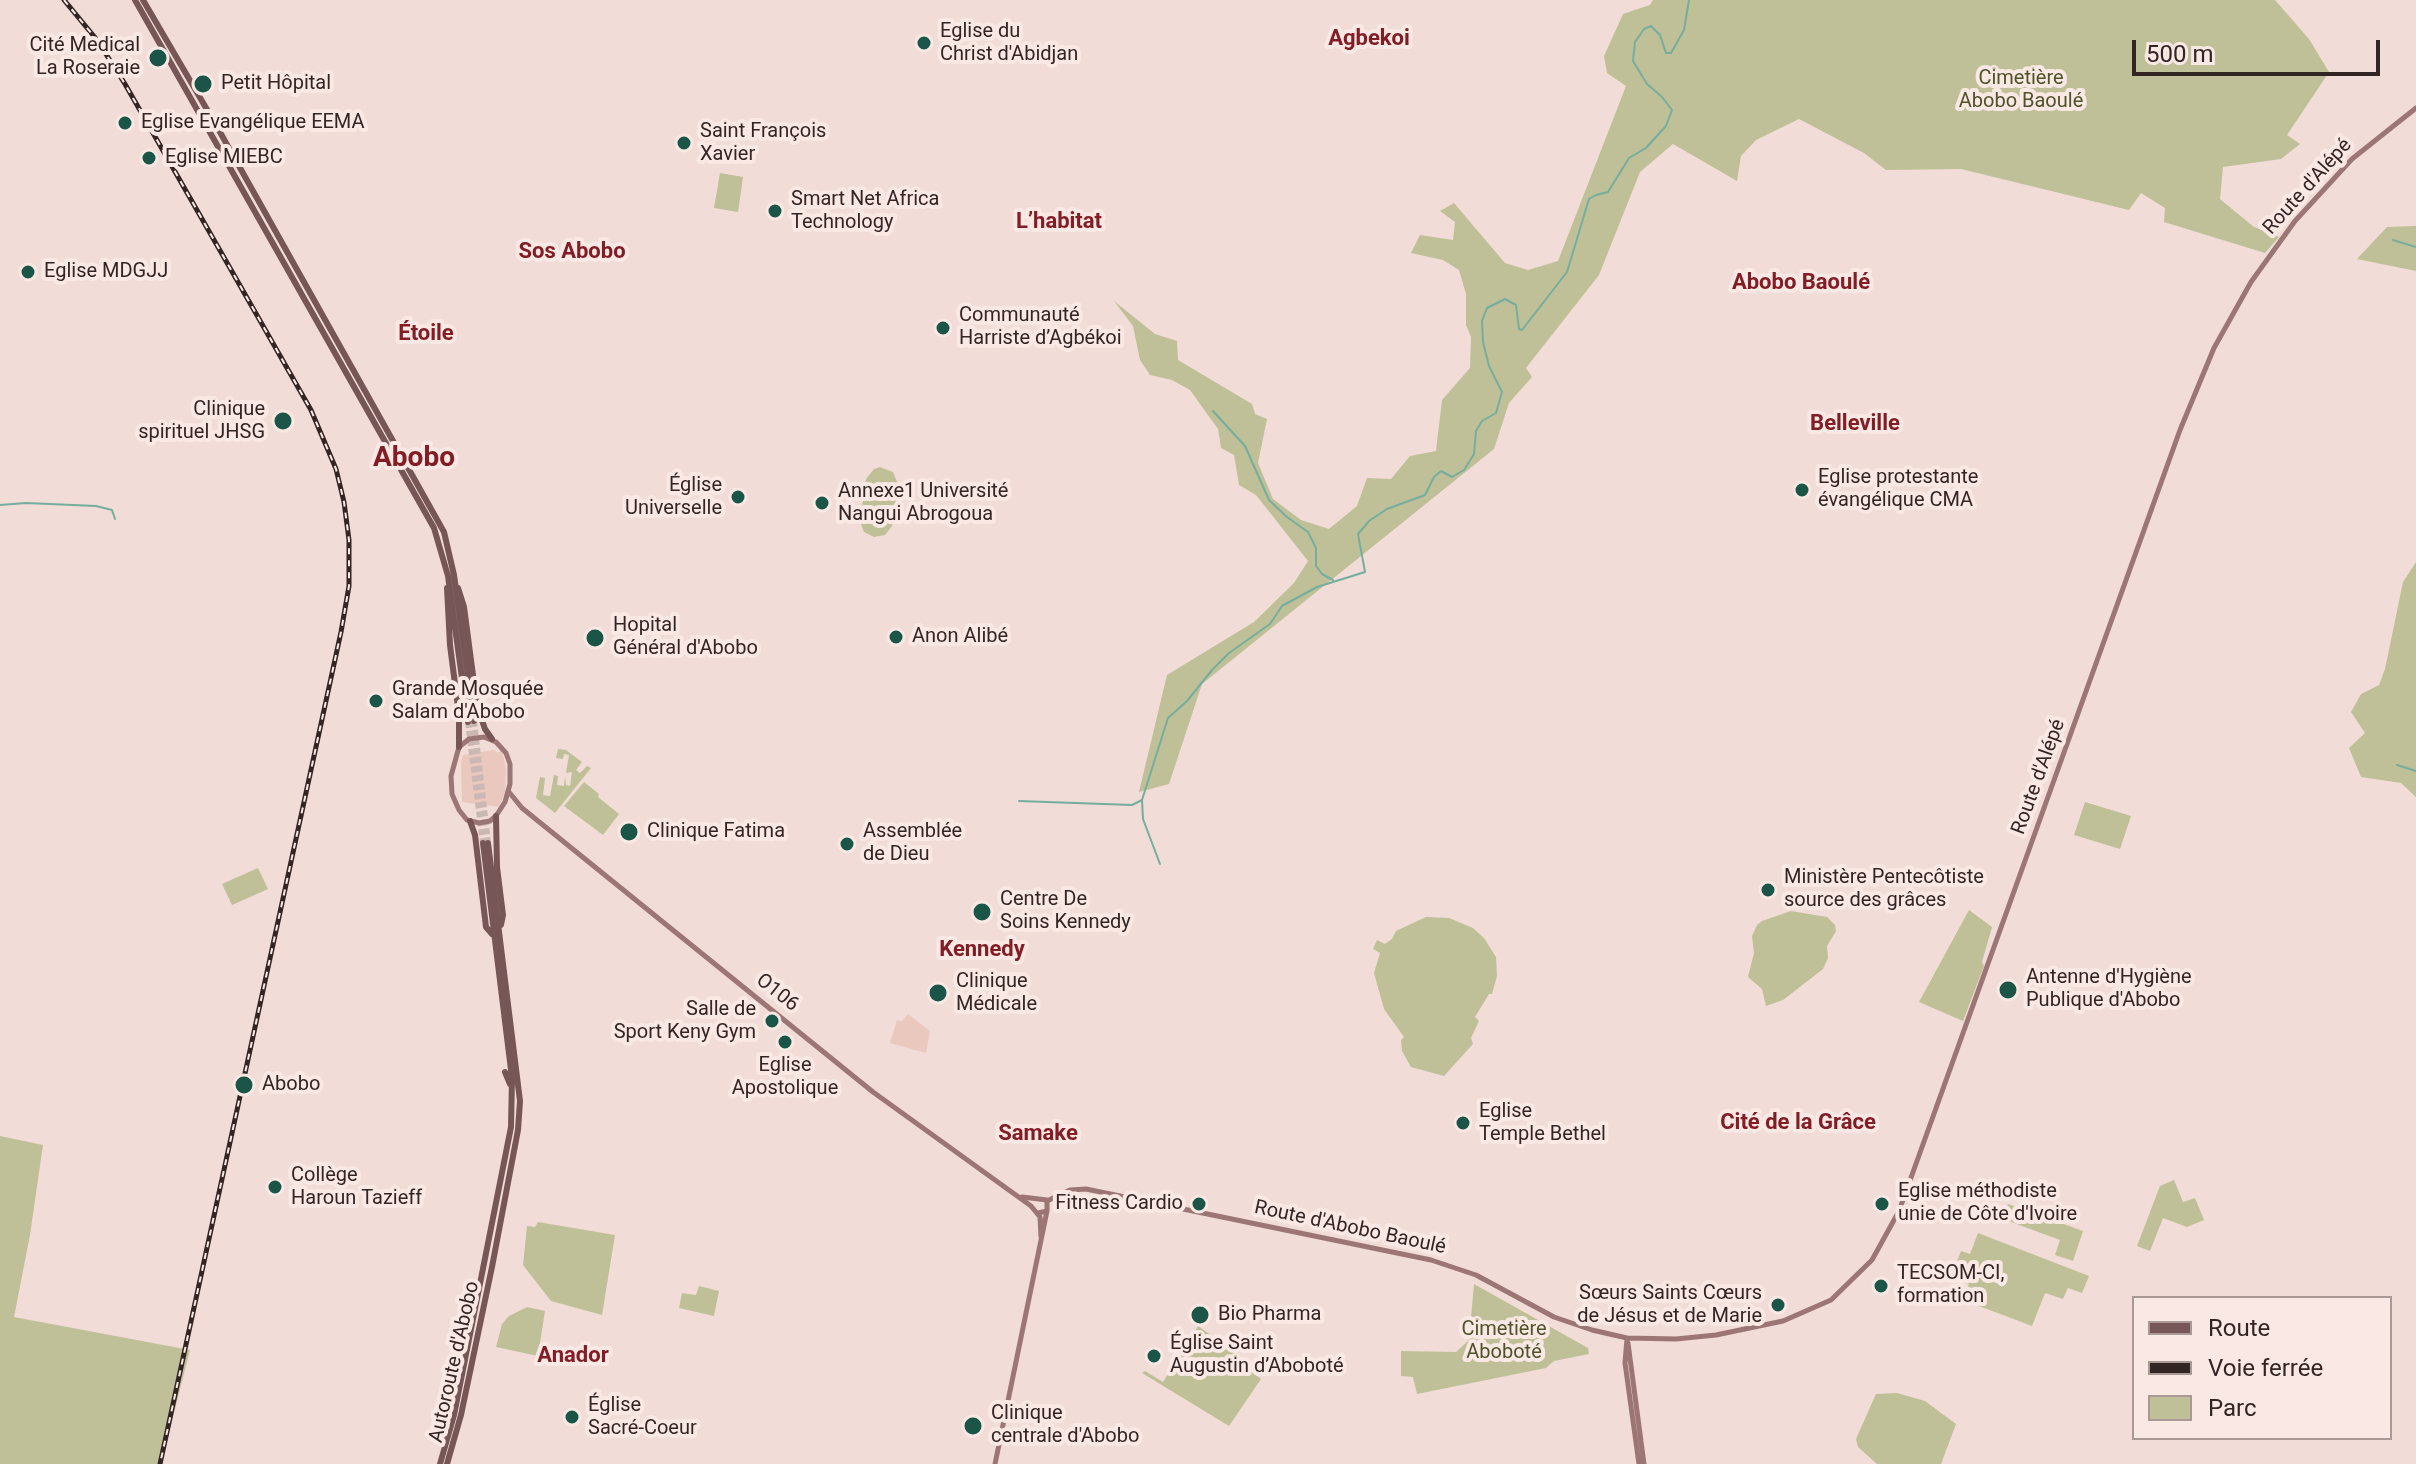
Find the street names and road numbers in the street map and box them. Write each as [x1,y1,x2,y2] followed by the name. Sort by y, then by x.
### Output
[2259,134,2357,240] street label: Route d'Alépé
[2007,716,2071,838] street label: Route d'Alépé
[751,969,803,1017] street label: O106
[1252,1196,1448,1260] street label: Route d'Abobo Baoulé
[425,1279,485,1445] street label: Autoroute d'Abobo

